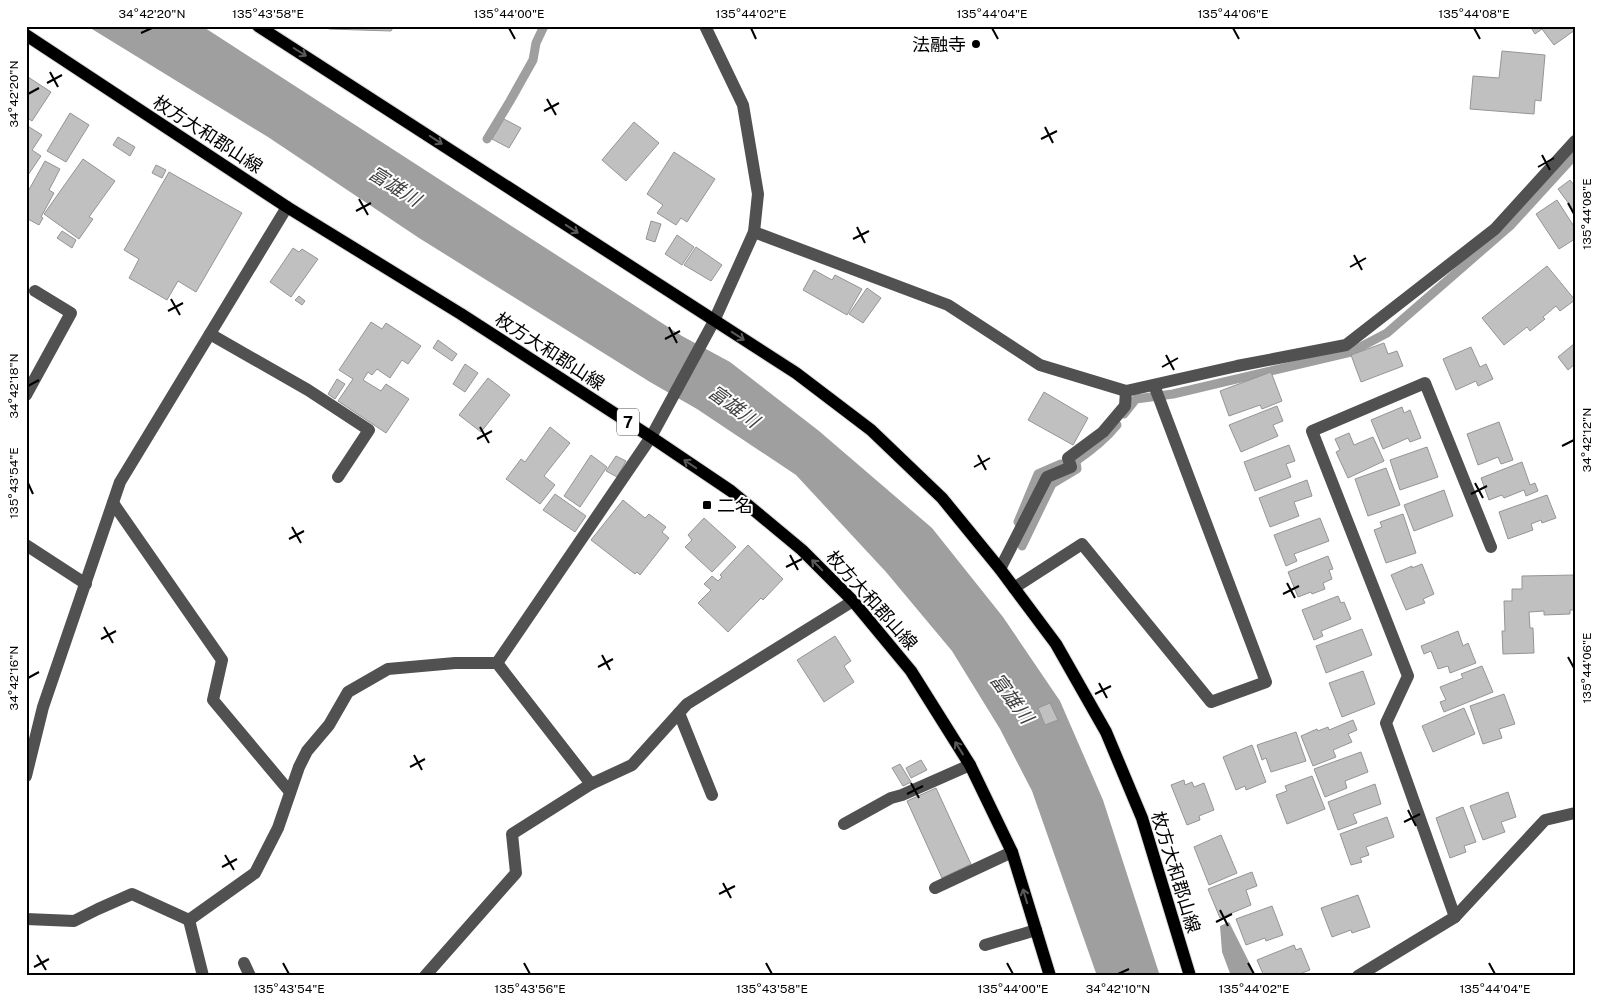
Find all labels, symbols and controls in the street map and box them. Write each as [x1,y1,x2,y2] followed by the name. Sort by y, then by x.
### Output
[119,7,185,21] text: 34°42'20"N
[232,7,304,21] text: 135°43'58"E
[474,7,544,21] text: 135°44'00"E
[716,7,786,21] text: 135°44'02"E
[956,7,1028,21] text: 135°44'04"E
[1197,7,1269,21] text: 135°44'06"E
[1438,7,1510,21] text: 135°44'08"E
[912,34,966,55] place label: 法融寺
[970,38,982,50] marker: 法融寺
[292,47,306,57] one-way arrow
[7,61,21,127] text: 34°42'20"N
[149,91,267,177] street label: 枚方大和郡山線
[429,135,443,146] one-way arrow
[365,162,427,211] water label: 富雄川
[1580,178,1594,250] text: 135°44'08"E
[565,224,579,234] one-way arrow
[491,308,609,394] street label: 枚方大和郡山線
[731,332,745,342] one-way arrow
[7,353,21,419] text: 34°42'18"N
[704,380,765,433] water label: 富雄川
[617,408,639,436] road number: 7
[1580,408,1594,472] text: 34°42'12"N
[7,447,21,519] text: 135°43'54"E
[684,459,698,469] one-way arrow
[717,495,753,516] place label: 二名
[701,499,713,511] marker: 二名
[822,546,922,654] street label: 枚方大和郡山線
[811,559,823,571] one-way arrow
[1580,632,1594,704] text: 135°44'06"E
[7,646,21,710] text: 34°42'16"N
[986,669,1039,729] water label: 富雄川
[954,741,964,755] one-way arrow
[1148,809,1204,935] street label: 枚方大和郡山線
[1020,888,1030,904] one-way arrow
[253,982,325,996] text: 135°43'54"E
[494,982,566,996] text: 135°43'56"E
[736,982,808,996] text: 135°43'58"E
[978,982,1048,996] text: 135°44'00"E
[1086,982,1150,996] text: 34°42'10"N
[1219,982,1289,996] text: 135°44'02"E
[1459,982,1531,996] text: 135°44'04"E

